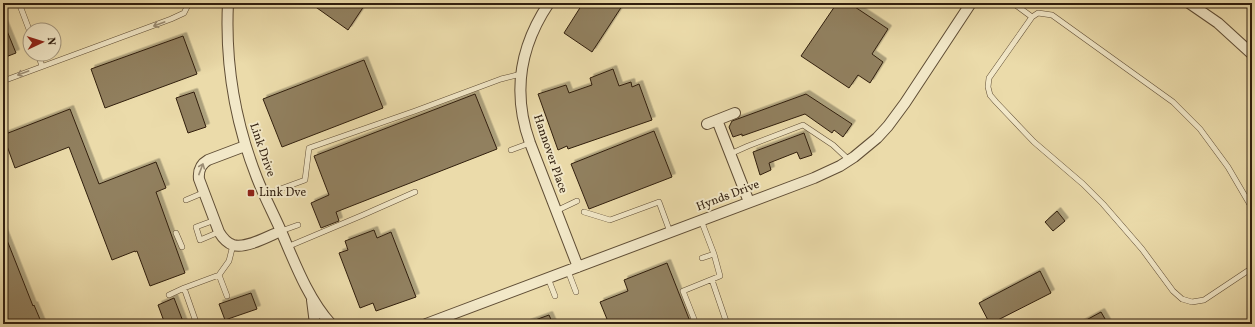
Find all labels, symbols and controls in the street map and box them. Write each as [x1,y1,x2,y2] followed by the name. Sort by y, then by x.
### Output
[153,20,165,28] one-way arrow
[22,22,62,62] north arrow
[43,37,58,46] text: N
[17,70,30,77] one-way arrow
[529,112,571,196] street label: Hannover Place
[245,121,279,179] street label: Link Drive
[198,163,206,175] one-way arrow
[694,177,762,215] street label: Hynds Drive
[259,185,306,201] place label: Link Dve
[246,188,256,198] marker: Link Dve

